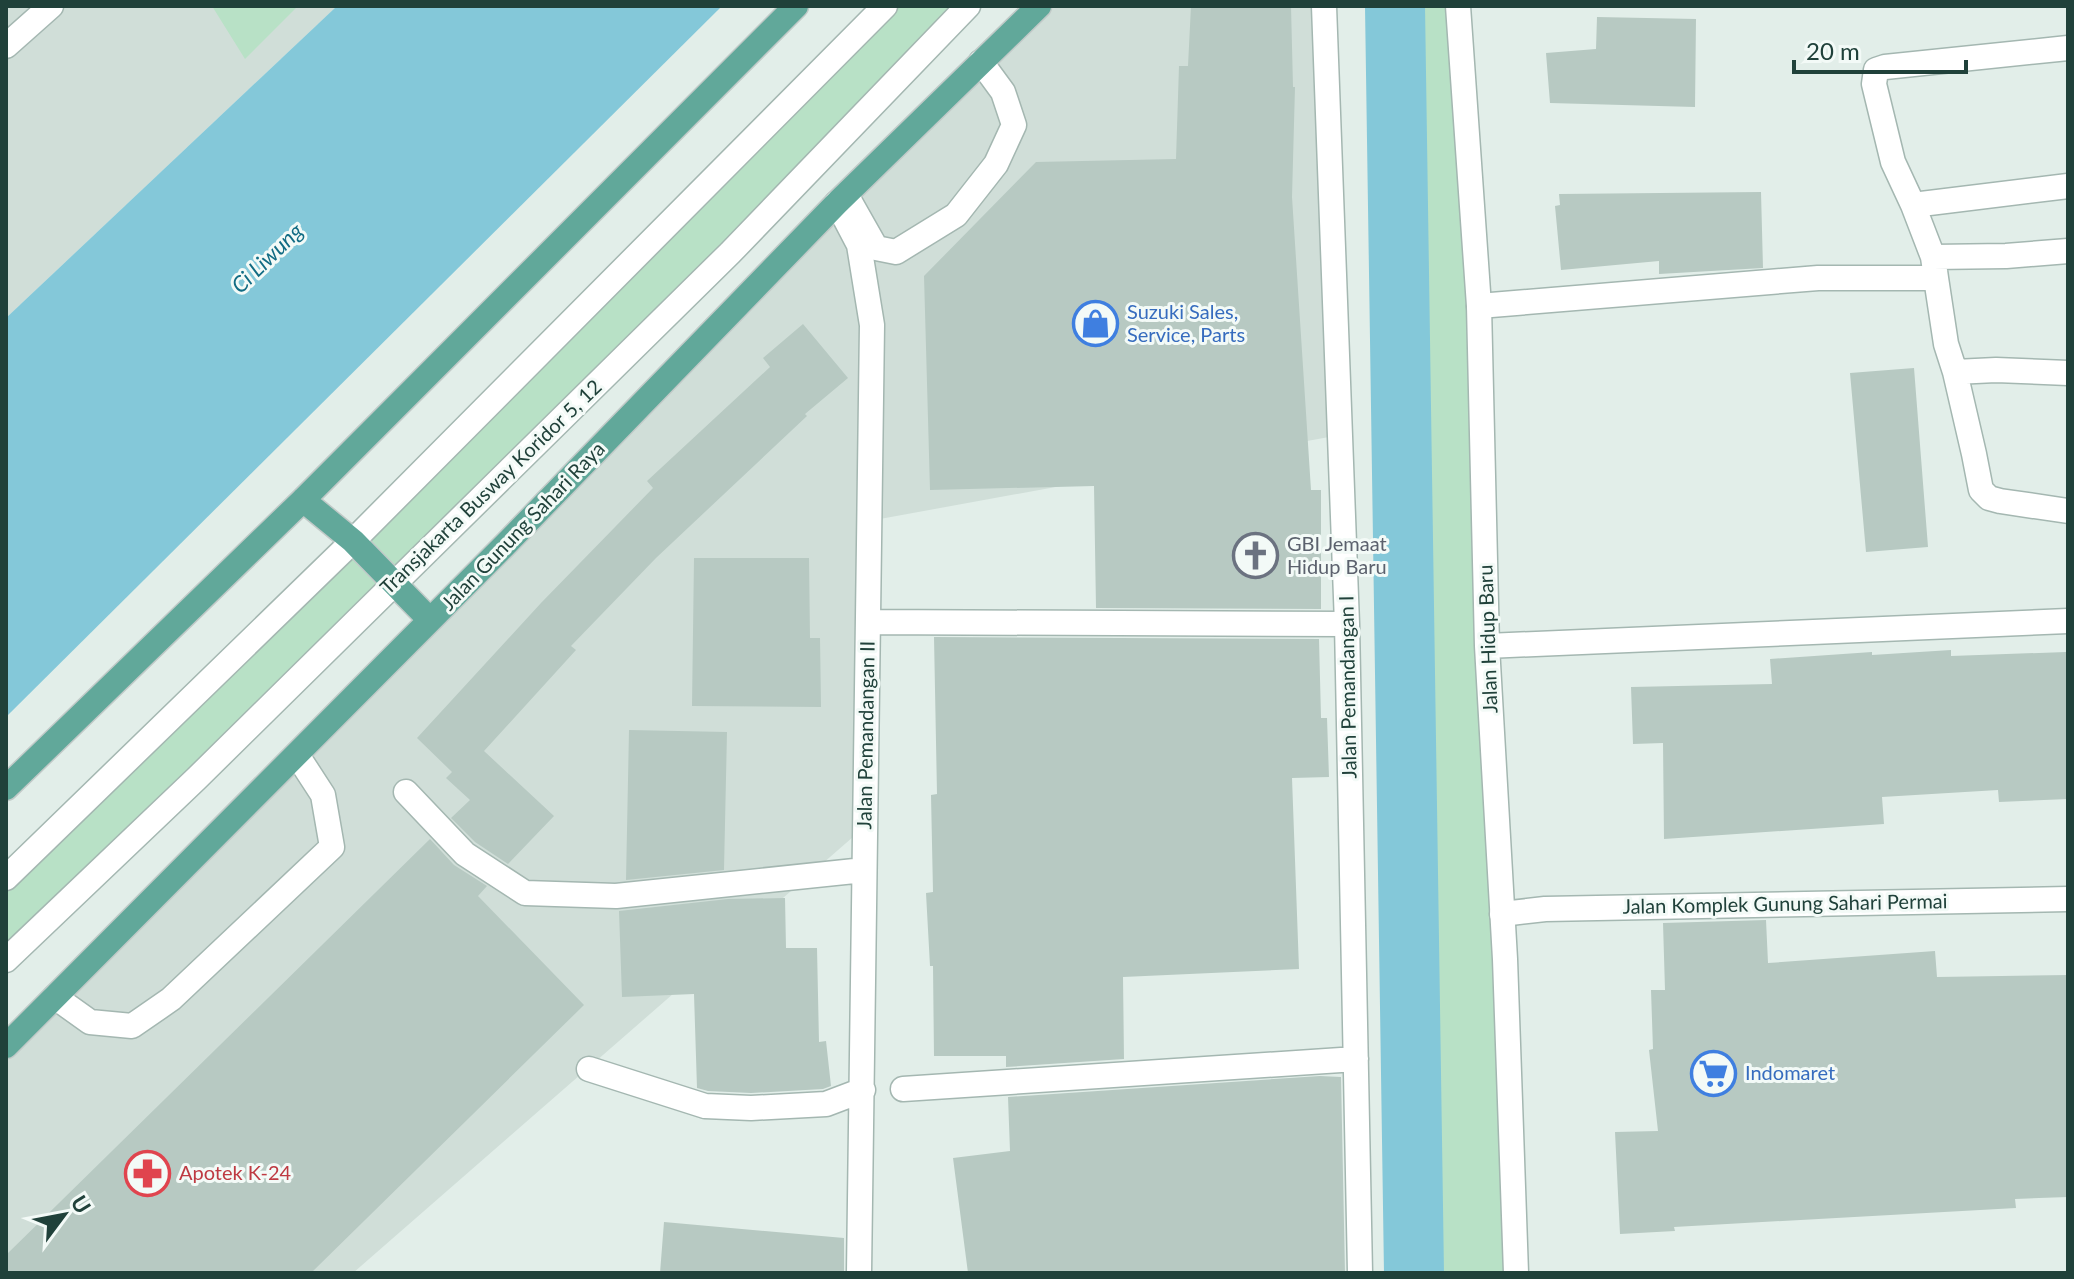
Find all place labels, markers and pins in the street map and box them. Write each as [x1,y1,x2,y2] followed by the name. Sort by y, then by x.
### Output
[1127,299,1245,346] place label: Suzuki Sales, Service, Parts
[1072,300,1120,348] shop icon: Suzuki Sales, Service, Parts
[1232,531,1280,579] church icon: GBI Jemaat Hidup Baru
[1287,531,1387,578] place label: GBI Jemaat Hidup Baru
[1690,1049,1738,1097] supermarket icon: Indomaret
[1745,1060,1835,1084] place label: Indomaret
[124,1149,172,1197] pharmacy icon: Apotek K-24
[179,1160,292,1184] place label: Apotek K-24

